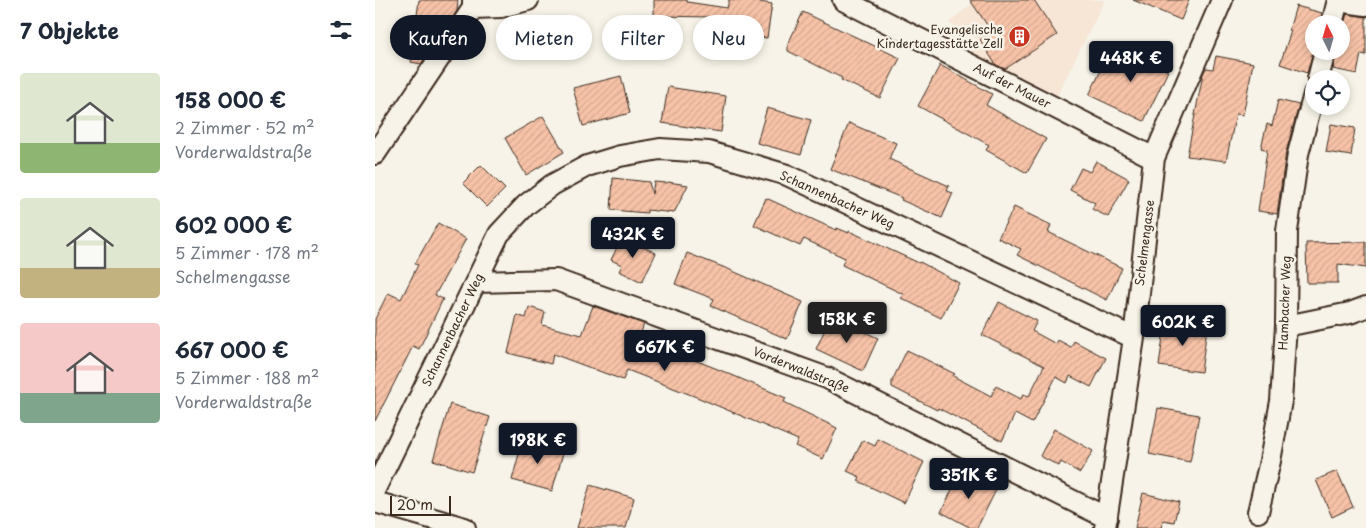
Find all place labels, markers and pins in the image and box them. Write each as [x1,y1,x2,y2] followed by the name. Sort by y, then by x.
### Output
[876,20,1003,52] place label: Evangelische Kindertagesstätte Zell
[1007,25,1031,49] building icon: Evangelische Kindertagesstätte Zell
[1090,41,1172,83] pin: 448K €
[592,216,674,259] pin: 432K €
[806,302,888,344] pin: 158K €
[1142,304,1224,347] pin: 602K €
[624,330,706,372] pin: 667K €
[497,422,579,465] pin: 198K €
[928,458,1010,500] pin: 351K €

